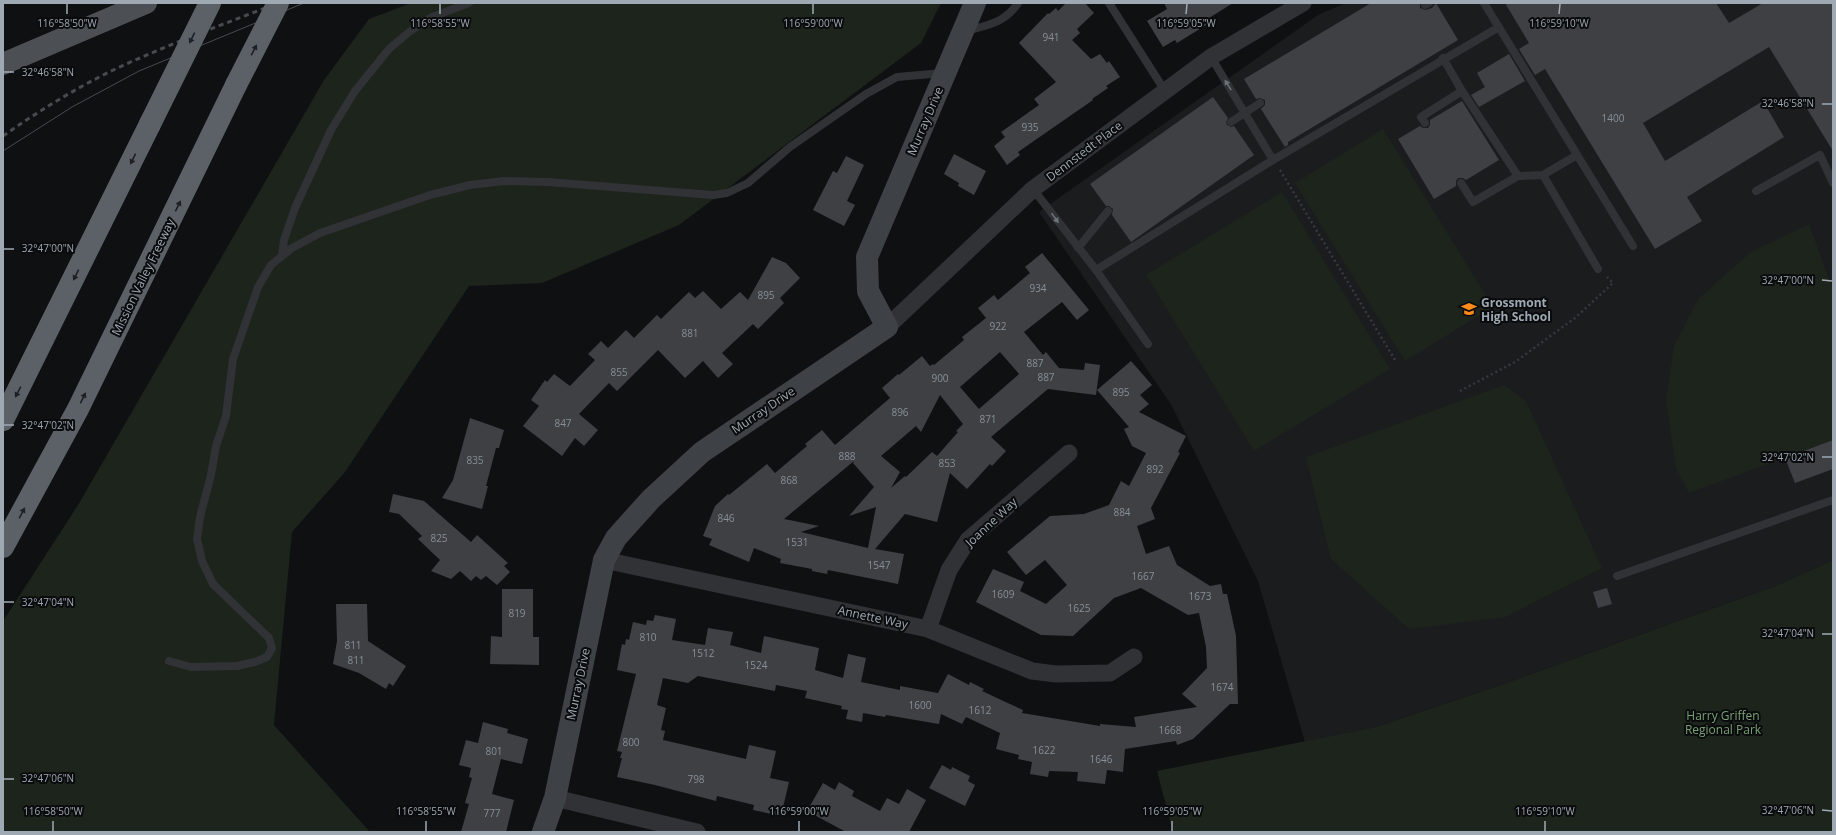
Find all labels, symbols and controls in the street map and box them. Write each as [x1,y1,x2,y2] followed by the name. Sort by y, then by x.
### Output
[37,16,98,30] text: 116°58'50"W
[410,16,471,30] text: 116°58'55"W
[783,16,844,30] text: 116°59'00"W
[1156,16,1217,30] text: 116°59'05"W
[1529,16,1590,30] text: 116°59'10"W
[1042,30,1060,44] house number: 941
[189,32,196,44] one-way arrow
[251,44,257,56] one-way arrow
[22,65,74,79] text: 32°46'58"N
[1224,80,1232,90] one-way arrow
[903,84,947,158] street label: Murray Drive
[1762,96,1814,110] text: 32°46'58"N
[1602,111,1625,125] house number: 1400
[1043,117,1126,185] street label: Dennstedt Place
[1021,120,1039,134] house number: 935
[130,153,136,164] one-way arrow
[174,201,181,212] one-way arrow
[1051,213,1059,224] one-way arrow
[107,215,179,338] street label: Mission Valley Freeway
[22,241,74,255] text: 32°47'00"N
[72,269,79,281] one-way arrow
[1762,273,1814,287] text: 32°47'00"N
[1029,281,1047,295] house number: 934
[757,288,775,302] house number: 895
[1481,294,1551,325] place label: Grossmont High School
[1460,300,1478,318] school or university icon: Grossmont High School
[989,319,1007,333] house number: 922
[681,326,699,340] house number: 881
[1026,356,1044,370] house number: 887
[610,365,628,379] house number: 855
[1037,370,1055,384] house number: 887
[931,371,949,385] house number: 900
[728,382,798,437] street label: Murray Drive
[1112,385,1130,399] house number: 895
[15,386,21,397] one-way arrow
[80,393,86,404] one-way arrow
[891,405,909,419] house number: 896
[979,412,997,426] house number: 871
[554,416,572,430] house number: 847
[22,418,74,432] text: 32°47'02"N
[838,449,856,463] house number: 888
[1762,450,1814,464] text: 32°47'02"N
[466,453,484,467] house number: 835
[938,456,956,470] house number: 853
[1146,462,1164,476] house number: 892
[780,473,798,487] house number: 868
[961,493,1021,551] street label: Joanne Way
[1113,505,1131,519] house number: 884
[19,507,25,519] one-way arrow
[717,511,735,525] house number: 846
[430,531,448,545] house number: 825
[786,535,808,549] house number: 1531
[868,558,891,572] house number: 1547
[1132,569,1155,583] house number: 1667
[992,587,1015,601] house number: 1609
[1189,589,1212,603] house number: 1673
[22,595,74,609] text: 32°47'04"N
[836,601,911,633] street label: Annette Way
[1068,601,1091,615] house number: 1625
[508,606,526,620] house number: 819
[1762,626,1814,640] text: 32°47'04"N
[639,630,657,644] house number: 810
[344,638,362,652] house number: 811
[562,646,594,722] street label: Murray Drive
[692,646,715,660] house number: 1512
[347,653,365,667] house number: 811
[745,658,768,672] house number: 1524
[1211,680,1234,694] house number: 1674
[909,698,932,712] house number: 1600
[969,703,992,717] house number: 1612
[1685,707,1762,738] park label: Harry Griffen Regional Park
[1159,723,1182,737] house number: 1668
[622,735,640,749] house number: 800
[1033,743,1056,757] house number: 1622
[485,744,503,758] house number: 801
[1090,752,1113,766] house number: 1646
[22,771,74,785] text: 32°47'06"N
[687,772,705,786] house number: 798
[1762,803,1814,817] text: 32°47'06"N
[23,804,84,818] text: 116°58'50"W
[396,804,457,818] text: 116°58'55"W
[769,804,830,818] text: 116°59'00"W
[1142,804,1203,818] text: 116°59'05"W
[1515,804,1576,818] text: 116°59'10"W
[483,806,501,820] house number: 777

